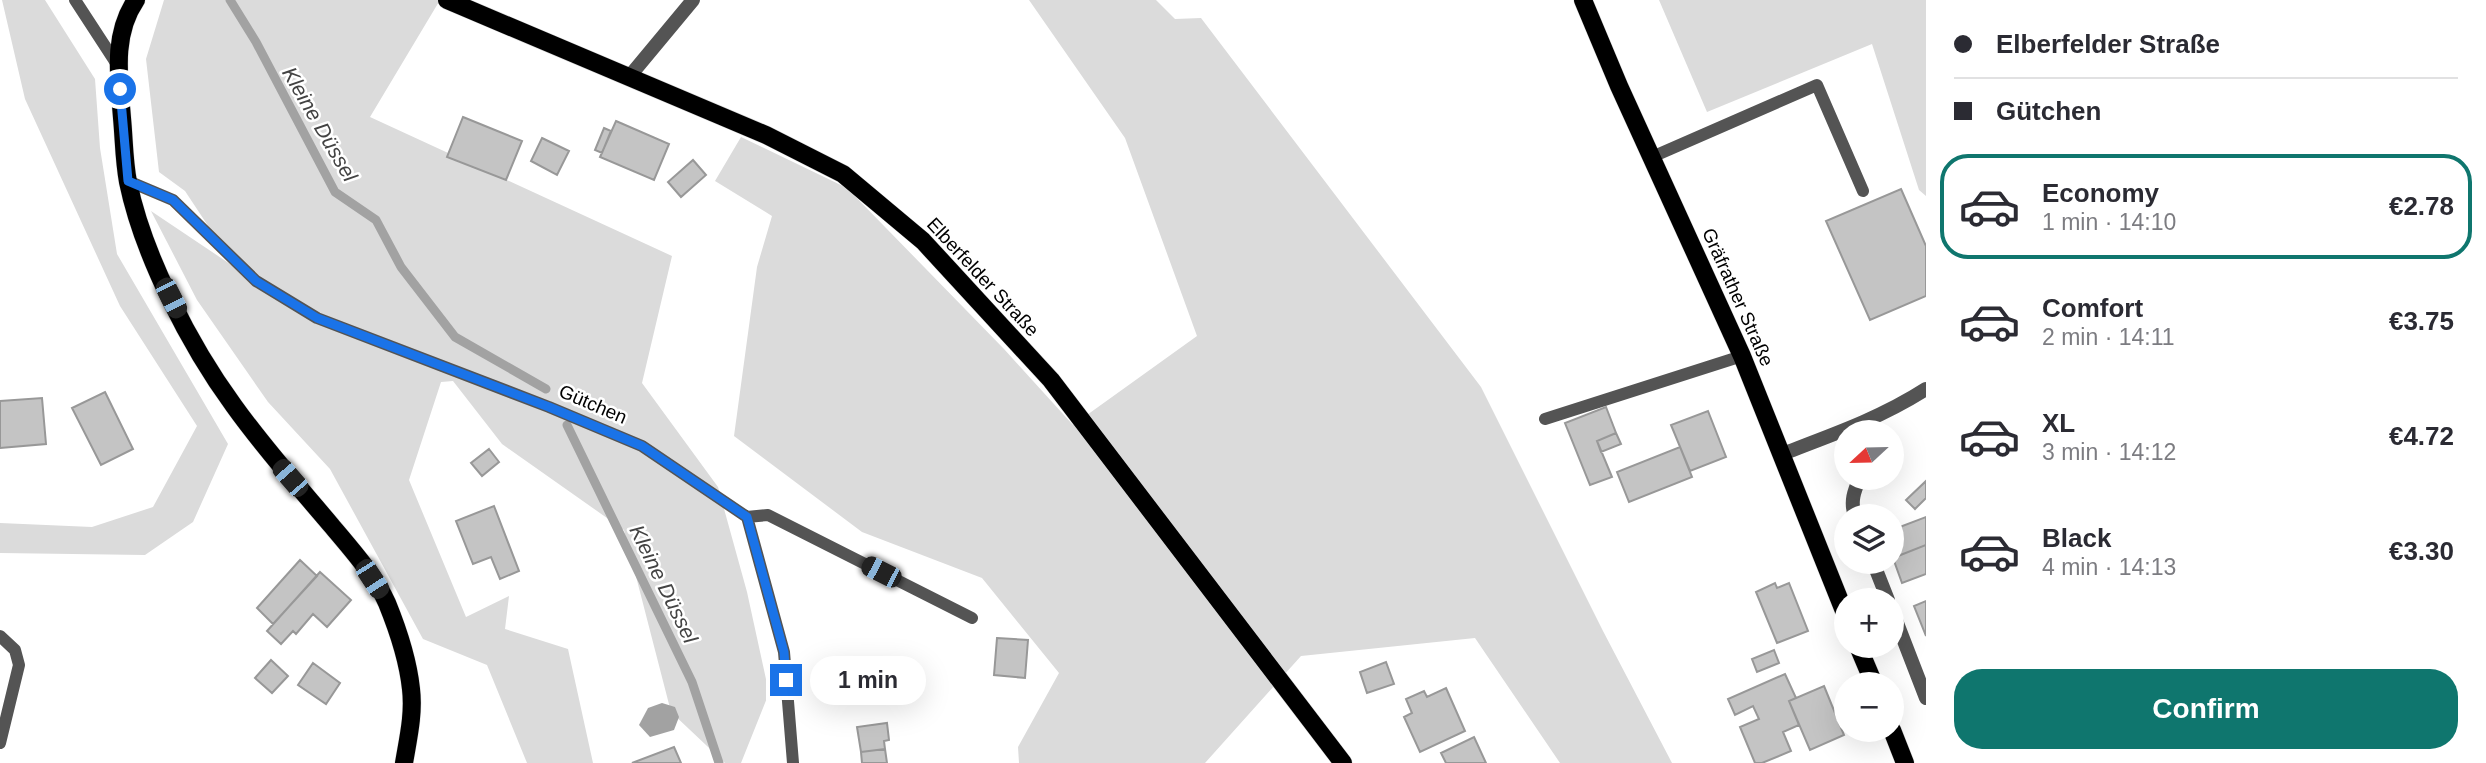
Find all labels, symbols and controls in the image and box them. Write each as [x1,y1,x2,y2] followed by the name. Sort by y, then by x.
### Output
[1996,29,2220,59] text: Elberfelder Straße
[278,63,363,187] water label: Kleine Düssel
[104,73,136,105] route start
[1996,96,2101,126] text: Gütchen
[1958,175,2021,238] icon: car
[2042,178,2159,208] text: Economy
[2389,191,2454,221] text: €2.78
[2042,209,2176,235] text: 1 min · 14:10
[923,213,1043,341] street label: Elberfelder Straße
[1698,225,1778,369] street label: Gräfrather Straße
[153,275,190,321] car
[1958,290,2021,353] icon: car
[2042,293,2143,323] text: Comfort
[2389,306,2454,336] text: €3.75
[2042,324,2175,350] text: 2 min · 14:11
[556,380,630,428] street label: Gütchen
[1958,405,2021,468] icon: car
[2042,408,2075,438] text: XL
[1834,420,1904,490] north arrow
[1834,420,1904,742] map controls
[2389,421,2454,451] text: €4.72
[2042,439,2176,465] text: 3 min · 14:12
[269,455,312,501] car
[1834,504,1904,574] button: layers
[1958,520,2021,583] icon: car
[626,521,703,648] water label: Kleine Düssel
[2042,523,2111,553] text: Black
[2389,536,2454,566] text: €3.30
[858,553,905,591] car
[2042,554,2176,580] text: 4 min · 14:13
[352,556,393,602] car
[1834,588,1904,658] button: +
[810,656,926,704] callout: 1 min
[770,664,802,696] route end
[838,667,898,693] text: 1 min
[1954,669,2458,749] button: Confirm
[1834,672,1904,742] button: −

